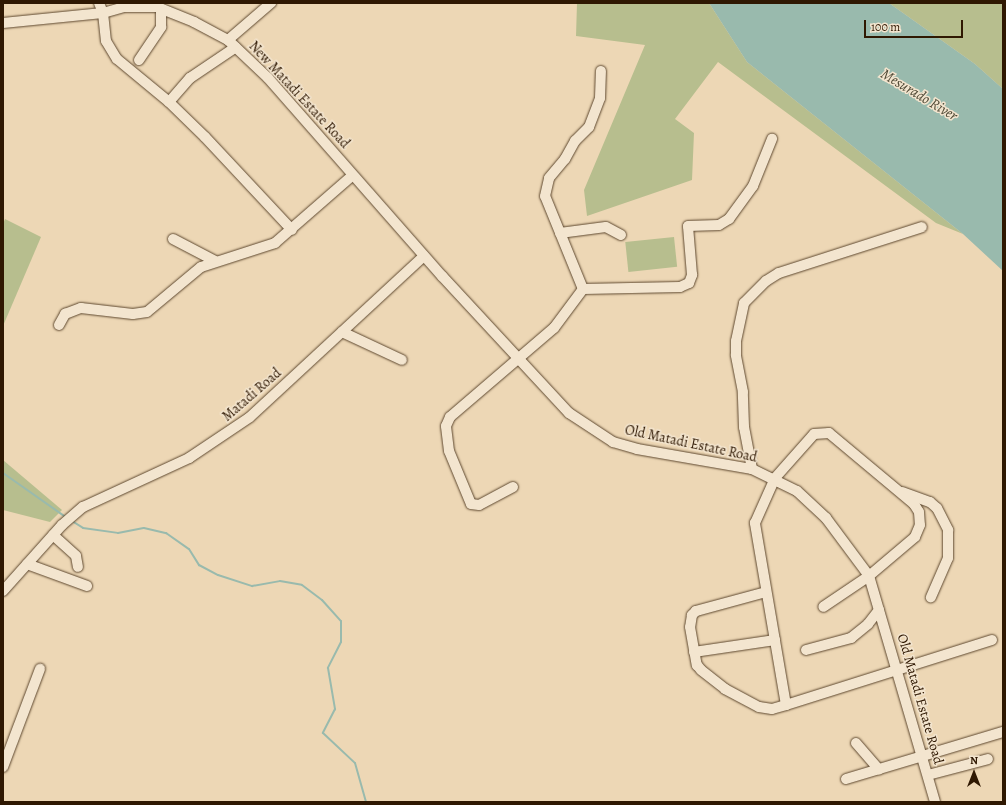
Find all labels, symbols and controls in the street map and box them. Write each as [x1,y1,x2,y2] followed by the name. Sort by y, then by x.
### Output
[866,12,965,38] scale bar
[871,19,900,35] text: 100 m
[245,38,353,152] street label: New Matadi Estate Road
[877,65,961,125] water label: Mesurado River
[219,365,285,425] street label: Matadi Road
[623,422,759,466] street label: Old Matadi Estate Road
[893,632,947,766] street label: Old Matadi Estate Road
[954,753,994,793] north arrow
[970,753,978,768] text: N

